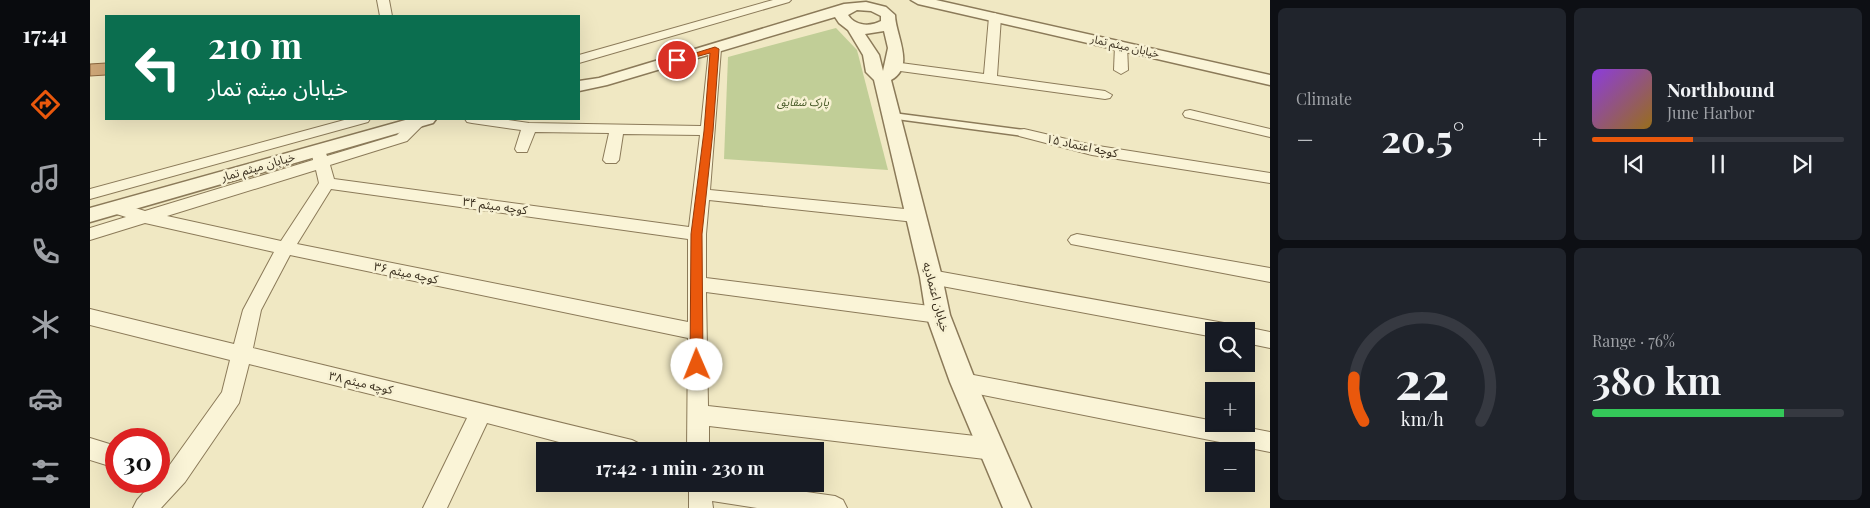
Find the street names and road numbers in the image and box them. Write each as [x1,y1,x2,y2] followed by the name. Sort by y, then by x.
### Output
[1088,30,1161,63] street label: خیابان میثم تمار
[1045,130,1120,162] street label: کوچه اعتماد ۱۵
[218,148,297,186] street label: خیابان میثم تمار
[461,193,530,220] street label: کوچه میثم ۳۴
[372,257,441,289] street label: کوچه میثم ۳۶
[920,260,954,334] street label: خیابان اعتمادیه
[327,367,396,399] street label: کوچه میثم ۳۸

